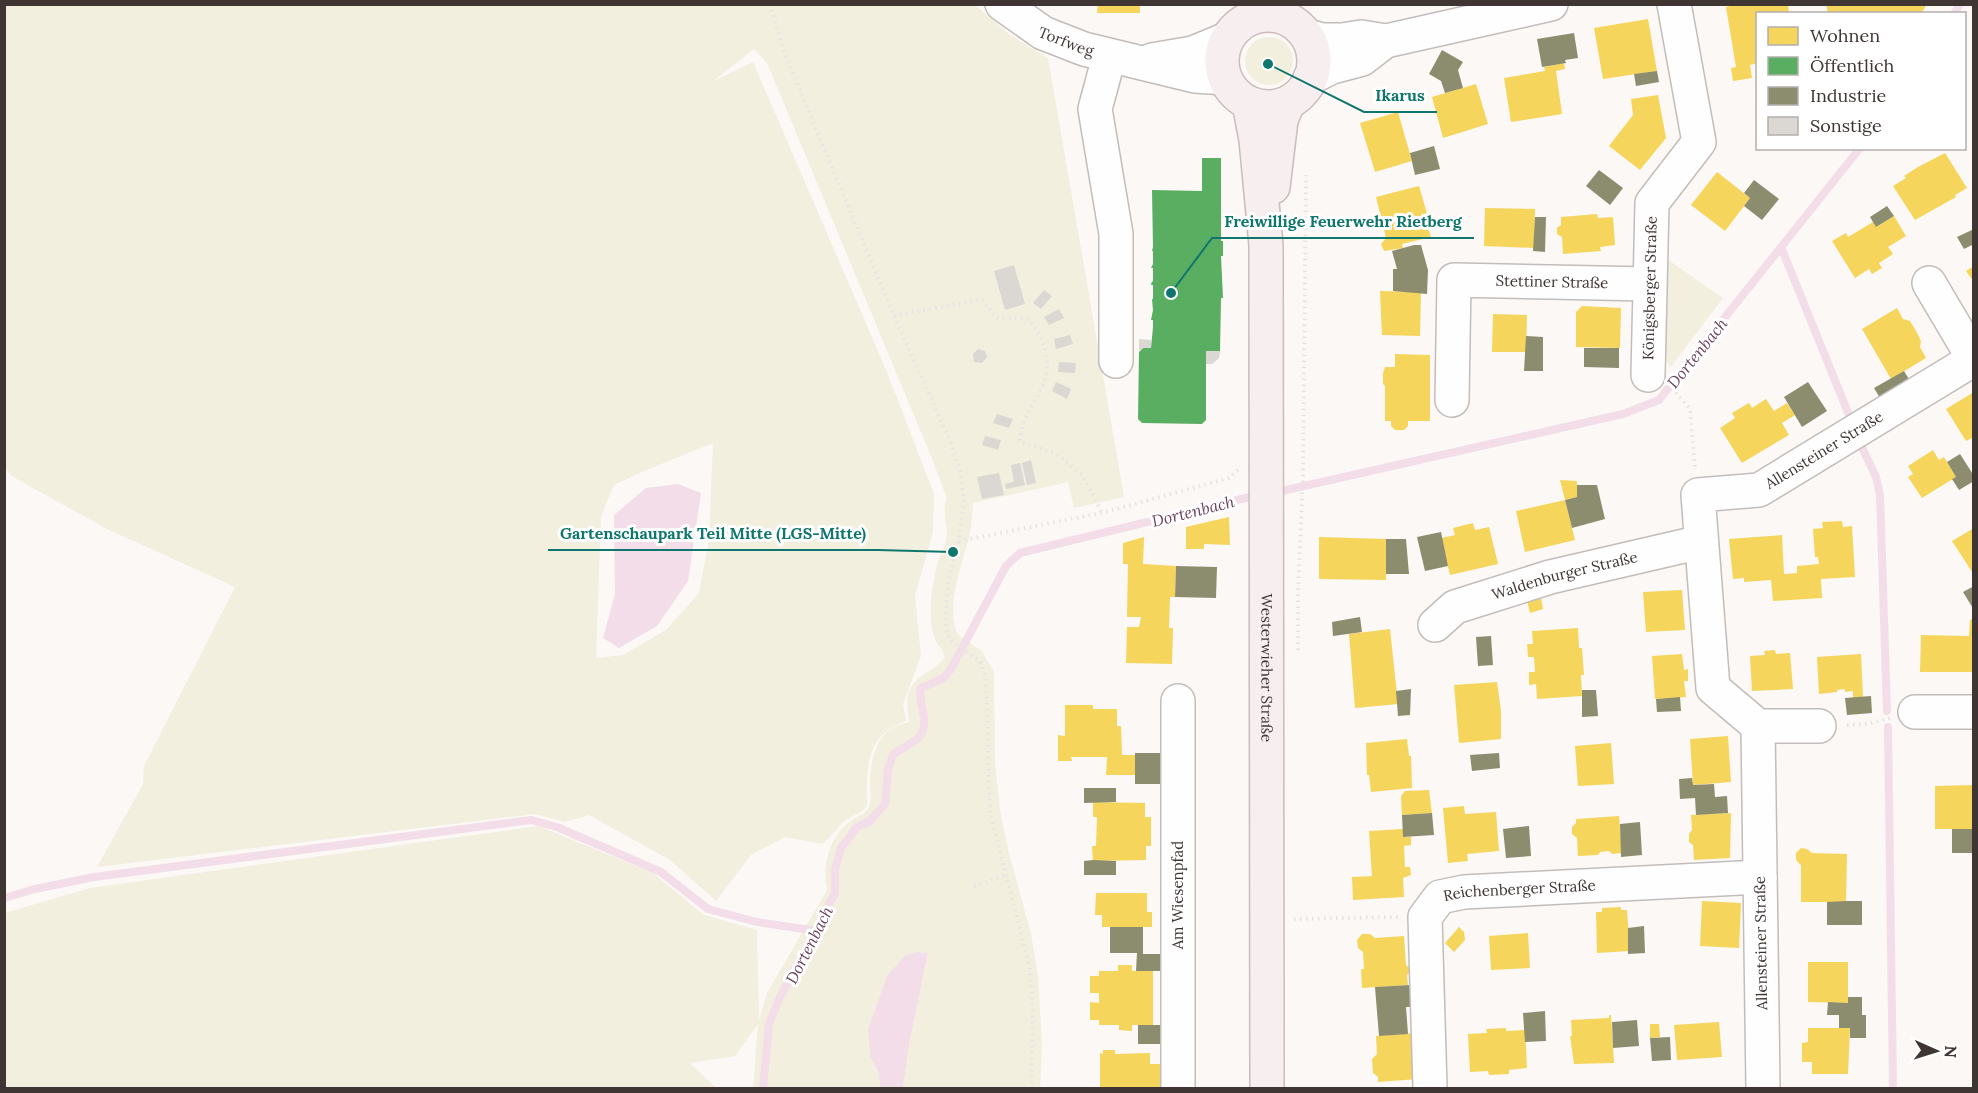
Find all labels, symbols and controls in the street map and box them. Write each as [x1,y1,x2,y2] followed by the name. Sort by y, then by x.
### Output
[1756,12,1966,150] legend
[1036,22,1096,60] street label: Torfweg
[1810,24,1880,47] text: Wohnen
[1810,54,1895,77] text: Öffentlich
[1364,78,1437,112] callout: Ikarus
[1810,84,1886,107] text: Industrie
[1375,85,1425,105] text: Ikarus
[1810,114,1882,137] text: Sonstige
[1212,204,1474,238] callout: Freiwillige Feuerwehr Rietberg
[1224,211,1463,231] text: Freiwillige Feuerwehr Rietberg
[1638,216,1661,360] street label: Königsberger Straße
[1495,271,1609,292] street label: Stettiner Straße
[1663,314,1731,392] water label: Dortenbach
[1761,407,1886,493] street label: Allensteiner Straße
[1150,491,1236,531] water label: Dortenbach
[548,516,878,550] callout: Gartenschaupark Teil Mitte (LGS-Mitte)
[560,523,866,544] text: Gartenschaupark Teil Mitte (LGS-Mitte)
[1489,547,1639,604] street label: Waldenburger Straße
[1257,593,1277,742] street label: Westerwieher Straße
[1168,841,1187,950] street label: Am Wiesenpfad
[1441,875,1596,905] street label: Reichenberger Straße
[1750,876,1771,1011] street label: Allensteiner Straße
[781,903,837,987] water label: Dortenbach
[1906,1021,1966,1081] north arrow
[1941,1045,1961,1058] text: N

